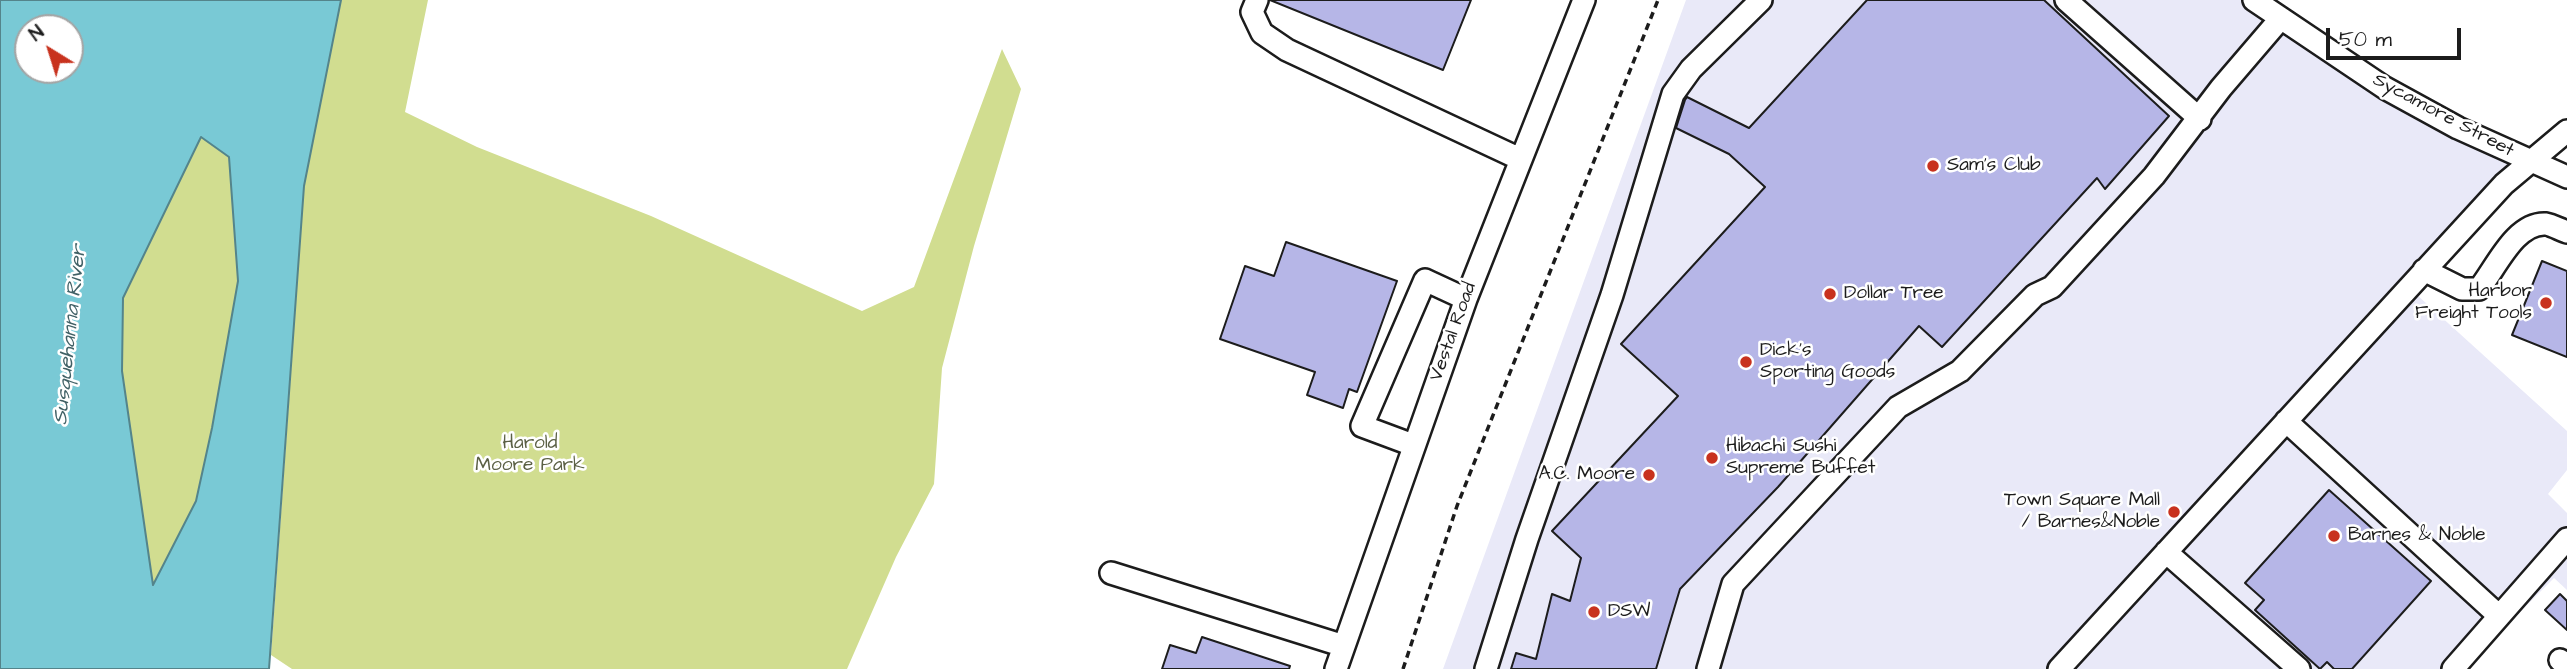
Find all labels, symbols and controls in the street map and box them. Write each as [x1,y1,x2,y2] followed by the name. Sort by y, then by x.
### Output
[14,14,84,84] north arrow
[2329,14,2464,58] scale bar
[24,19,50,48] text: N
[2339,25,2392,54] text: 50 m
[2368,69,2518,163] street label: Sycamore Street
[1947,155,2041,177] place label: Sam's Club
[1925,158,1941,174] marker: Sam's Club
[49,244,93,426] water label: Susquehanna River
[1426,280,1482,384] street label: Vestal Road
[2415,281,2532,325] place label: Harbor Freight Tools
[1844,283,1944,305] place label: Dollar Tree
[1822,286,1838,302] marker: Dollar Tree
[2538,295,2554,311] marker: Harbor Freight Tools
[1760,340,1895,384] place label: Dick's Sporting Goods
[1738,354,1754,370] marker: Dick's Sporting Goods
[475,433,585,477] park label: Harold Moore Park
[1726,436,1876,480] place label: Hibachi Sushi Supreme Buffet
[1704,450,1720,466] marker: Hibachi Sushi Supreme Buffet
[1539,464,1635,486] place label: A.C. Moore
[1641,467,1657,483] marker: A.C. Moore
[2004,490,2160,534] place label: Town Square Mall / Barnes&Noble
[2166,504,2182,520] marker: Town Square Mall / Barnes&Noble
[2348,525,2485,547] place label: Barnes & Noble
[2326,528,2342,544] marker: Barnes & Noble
[1608,601,1650,623] place label: DSW
[1586,604,1602,620] marker: DSW

